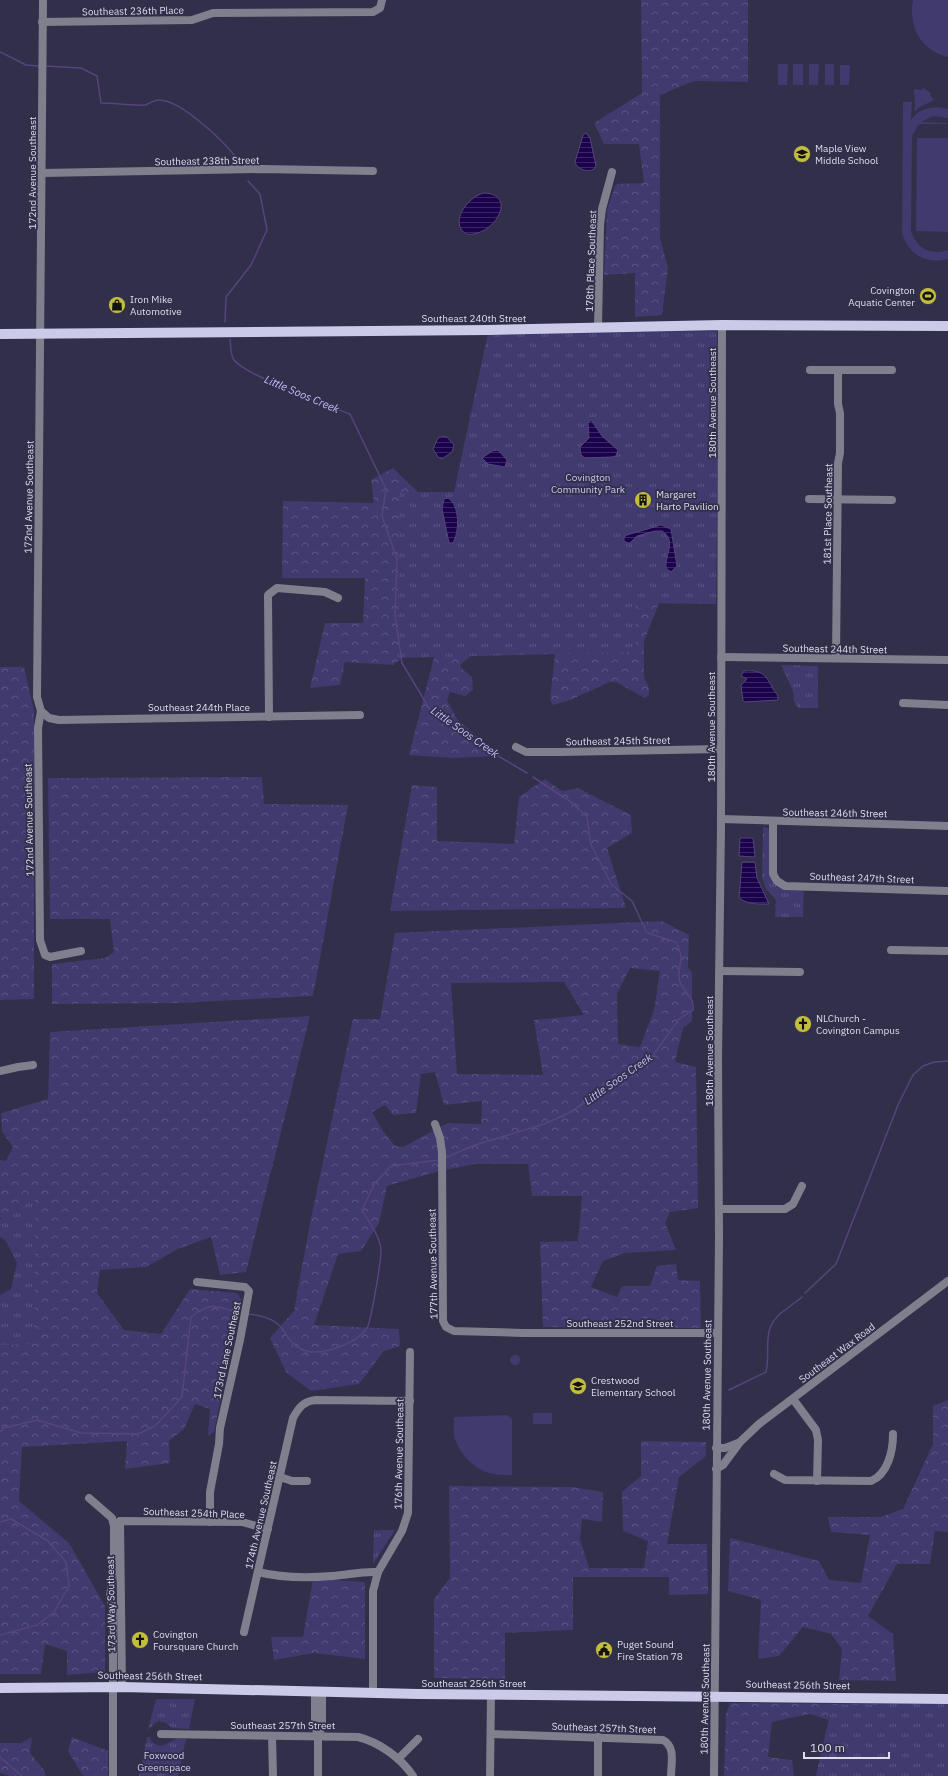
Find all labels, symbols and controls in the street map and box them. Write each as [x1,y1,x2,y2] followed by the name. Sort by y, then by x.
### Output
[82,4,185,18] street label: Southeast 236th Place
[26,116,39,230] street label: 172nd Avenue Southeast
[815,142,879,167] place label: Maple View Middle School
[792,144,812,164] school or university icon: Maple View Middle School
[155,154,260,168] street label: Southeast 238th Street
[583,209,599,312] street label: 178th Place Southeast
[848,284,915,309] place label: Covington Aquatic Center
[918,286,938,306] sports icon: Covington Aquatic Center
[130,293,182,318] place label: Iron Mike Automotive
[107,295,127,315] shop icon: Iron Mike Automotive
[422,312,527,325] street label: Southeast 240th Street
[706,347,719,458] street label: 180th Avenue Southeast
[262,372,342,416] water label: Little Soos Creek
[22,440,36,554] street label: 172nd Avenue Southeast
[821,463,835,565] street label: 181st Place Southeast
[551,471,626,496] park label: Covington Community Park
[656,488,719,513] place label: Margaret Harto Pavilion
[633,490,653,510] building icon: Margaret Harto Pavilion
[783,642,888,656] street label: Southeast 244th Street
[705,671,718,782] street label: 180th Avenue Southeast
[148,701,250,714] street label: Southeast 244th Place
[428,703,502,761] water label: Little Soos Creek
[566,734,671,748] street label: Southeast 245th Street
[22,763,36,877] street label: 172nd Avenue Southeast
[783,806,888,820] street label: Southeast 246th Street
[809,870,915,886] street label: Southeast 247th Street
[703,995,716,1106] street label: 180th Avenue Southeast
[816,1012,900,1037] place label: NLChurch - Covington Campus
[793,1014,813,1034] church icon: NLChurch - Covington Campus
[581,1050,655,1108] water label: Little Soos Creek
[426,1208,440,1319] street label: 177th Avenue Southeast
[210,1300,244,1400] street label: 173rd Lane Southeast
[566,1317,674,1330] street label: Southeast 252nd Street
[700,1319,714,1430] street label: 180th Avenue Southeast
[796,1320,878,1386] street label: Southeast Wax Road
[591,1374,676,1399] place label: Crestwood Elementary School
[568,1376,588,1396] school or university icon: Crestwood Elementary School
[392,1398,406,1509] street label: 176th Avenue Southeast
[242,1459,280,1570] street label: 174th Avenue Southeast
[143,1505,246,1521] street label: Southeast 254th Place
[104,1555,118,1652] street label: 173rd Way Southeast
[153,1628,238,1653] place label: Covington Foursquare Church
[130,1630,150,1650] church icon: Covington Foursquare Church
[617,1638,683,1663] place label: Puget Sound Fire Station 78
[594,1640,614,1660] public building icon: Puget Sound Fire Station 78
[698,1643,712,1754] street label: 180th Avenue Southeast
[98,1669,203,1683] street label: Southeast 256th Street
[422,1677,527,1690] street label: Southeast 256th Street
[746,1678,851,1692] street label: Southeast 256th Street
[231,1719,336,1732] street label: Southeast 257th Street
[551,1720,657,1736] street label: Southeast 257th Street
[804,1734,889,1760] scale bar
[810,1740,845,1755] text: 100 m
[137,1749,191,1774] park label: Foxwood Greenspace

